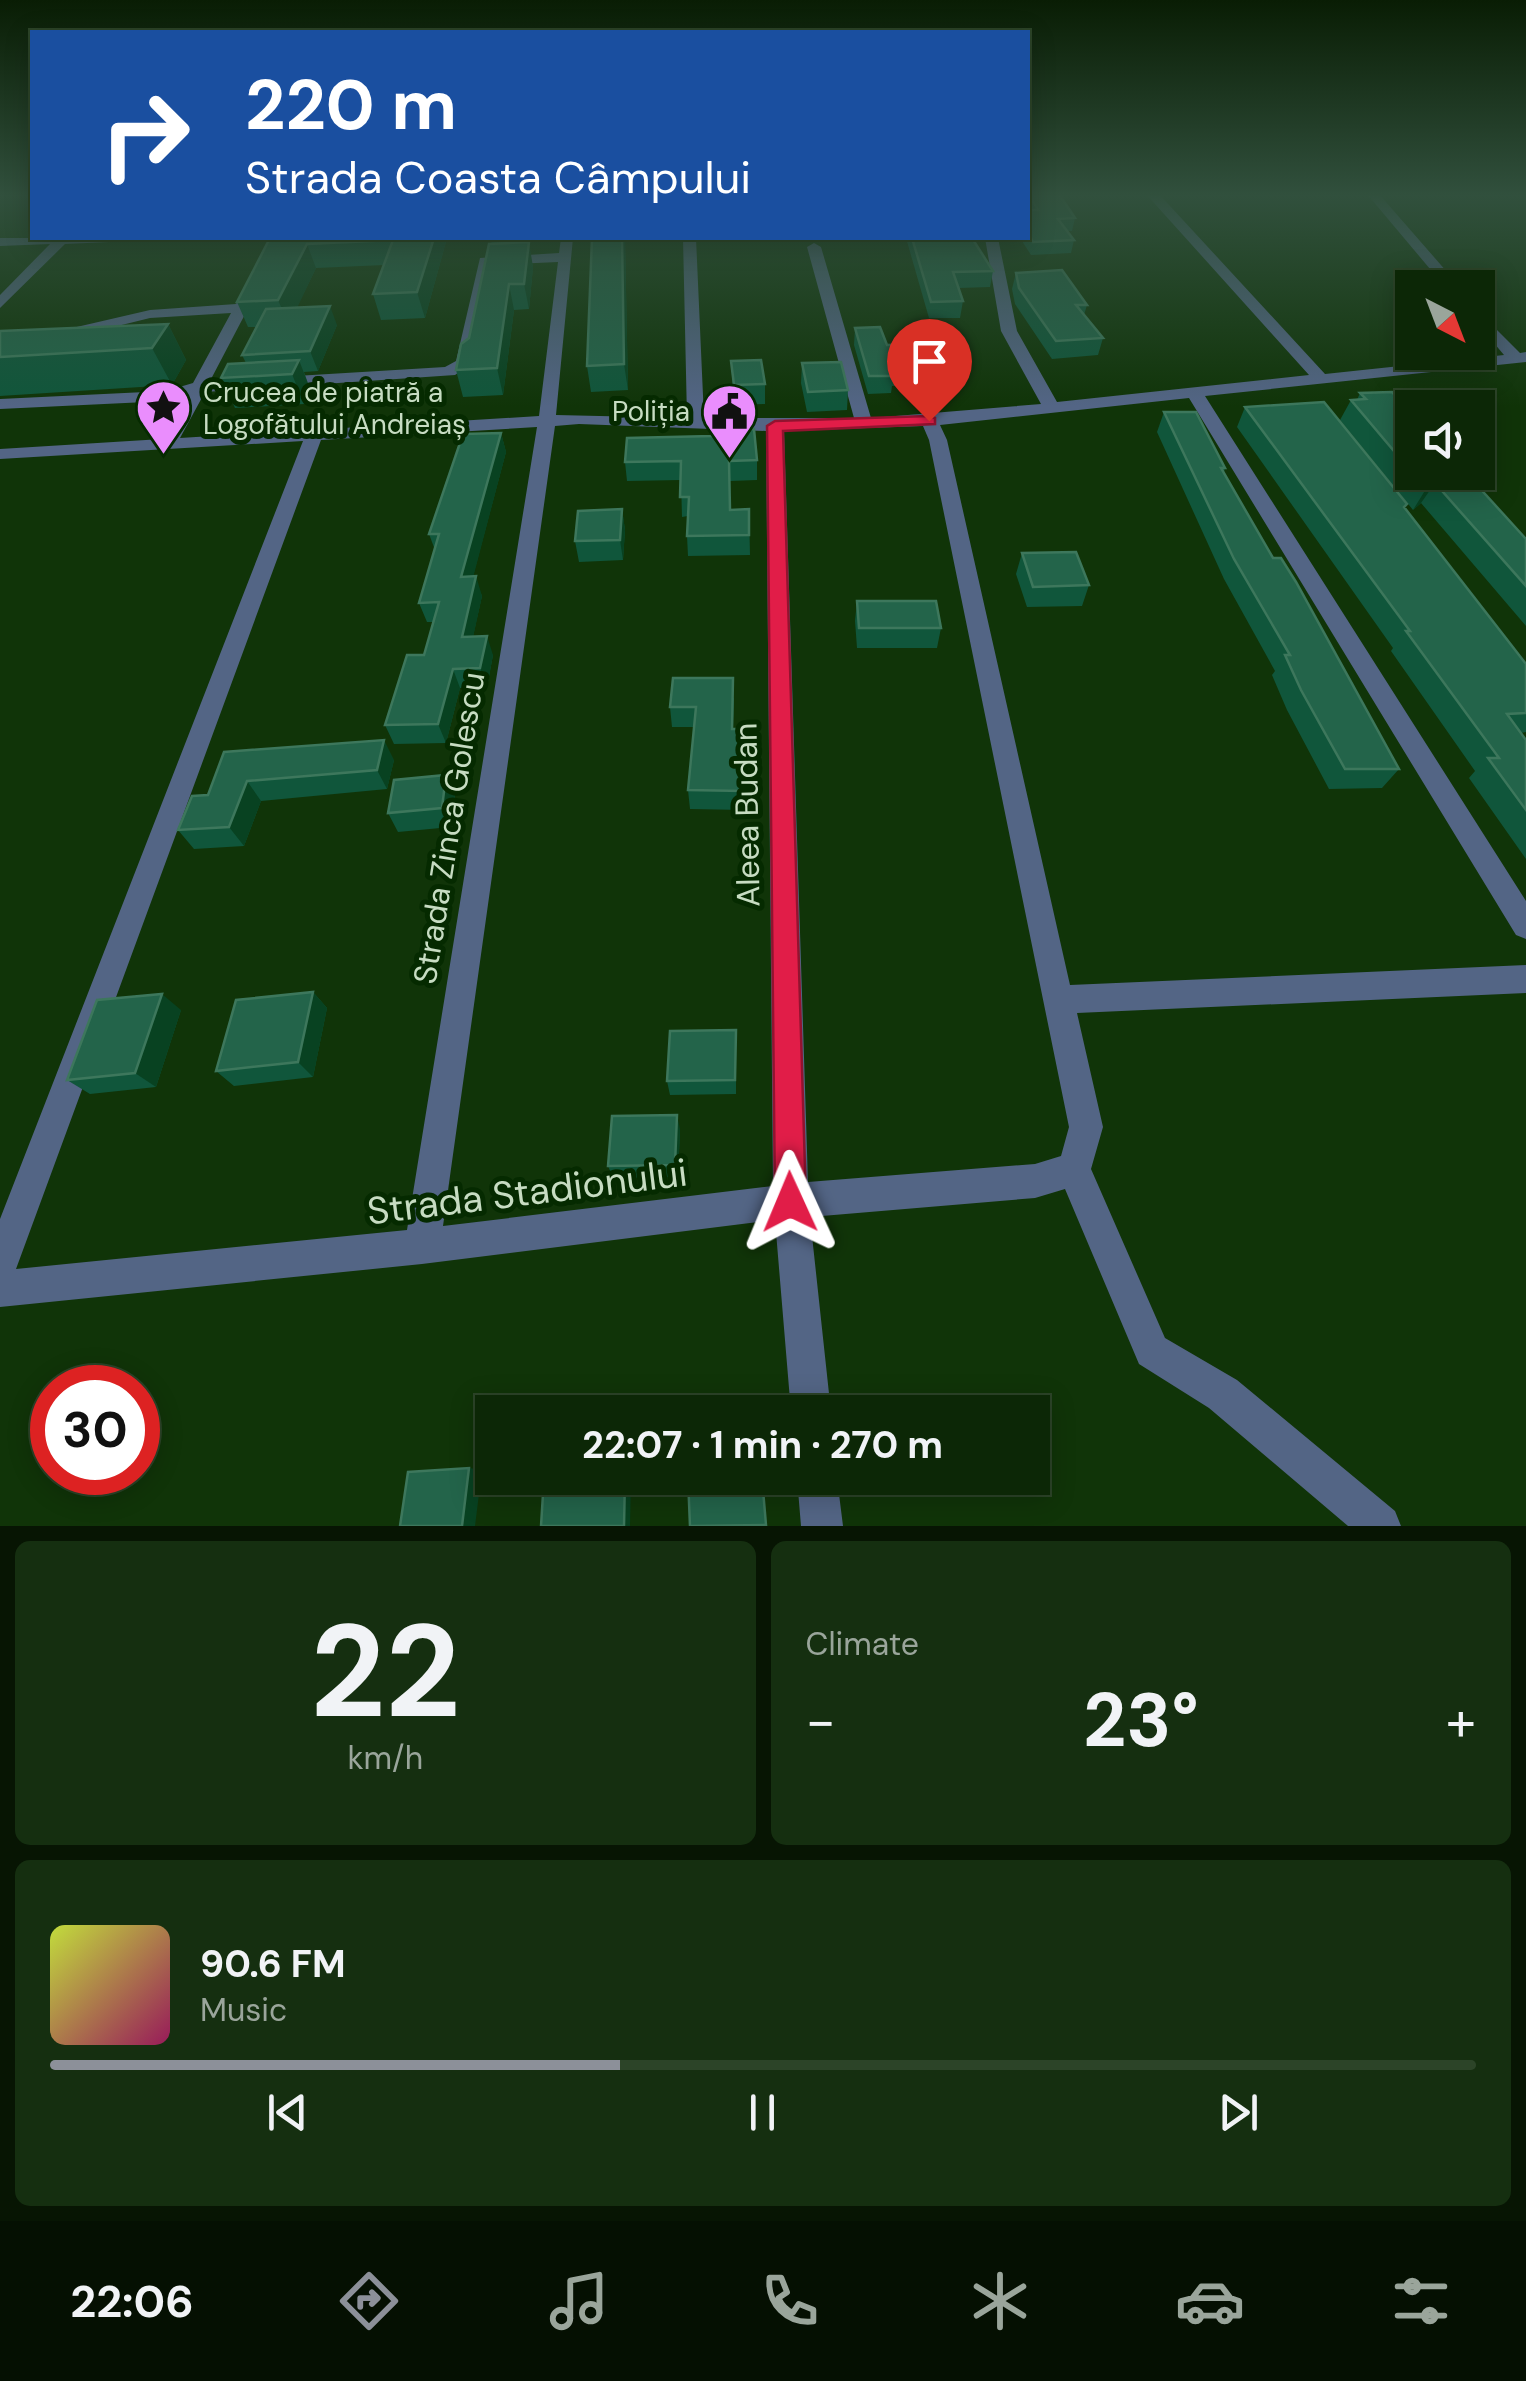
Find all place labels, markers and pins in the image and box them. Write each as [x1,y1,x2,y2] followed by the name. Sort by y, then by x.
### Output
[887,319,972,422] pin
[203,374,466,443] place label: Crucea de piatră a Logofătului Andreiaș
[134,378,194,457] place icon: Crucea de piatră a Logofătului Andreiaș
[699,381,759,460] public building icon: Poliția
[612,393,690,430] place label: Poliția

